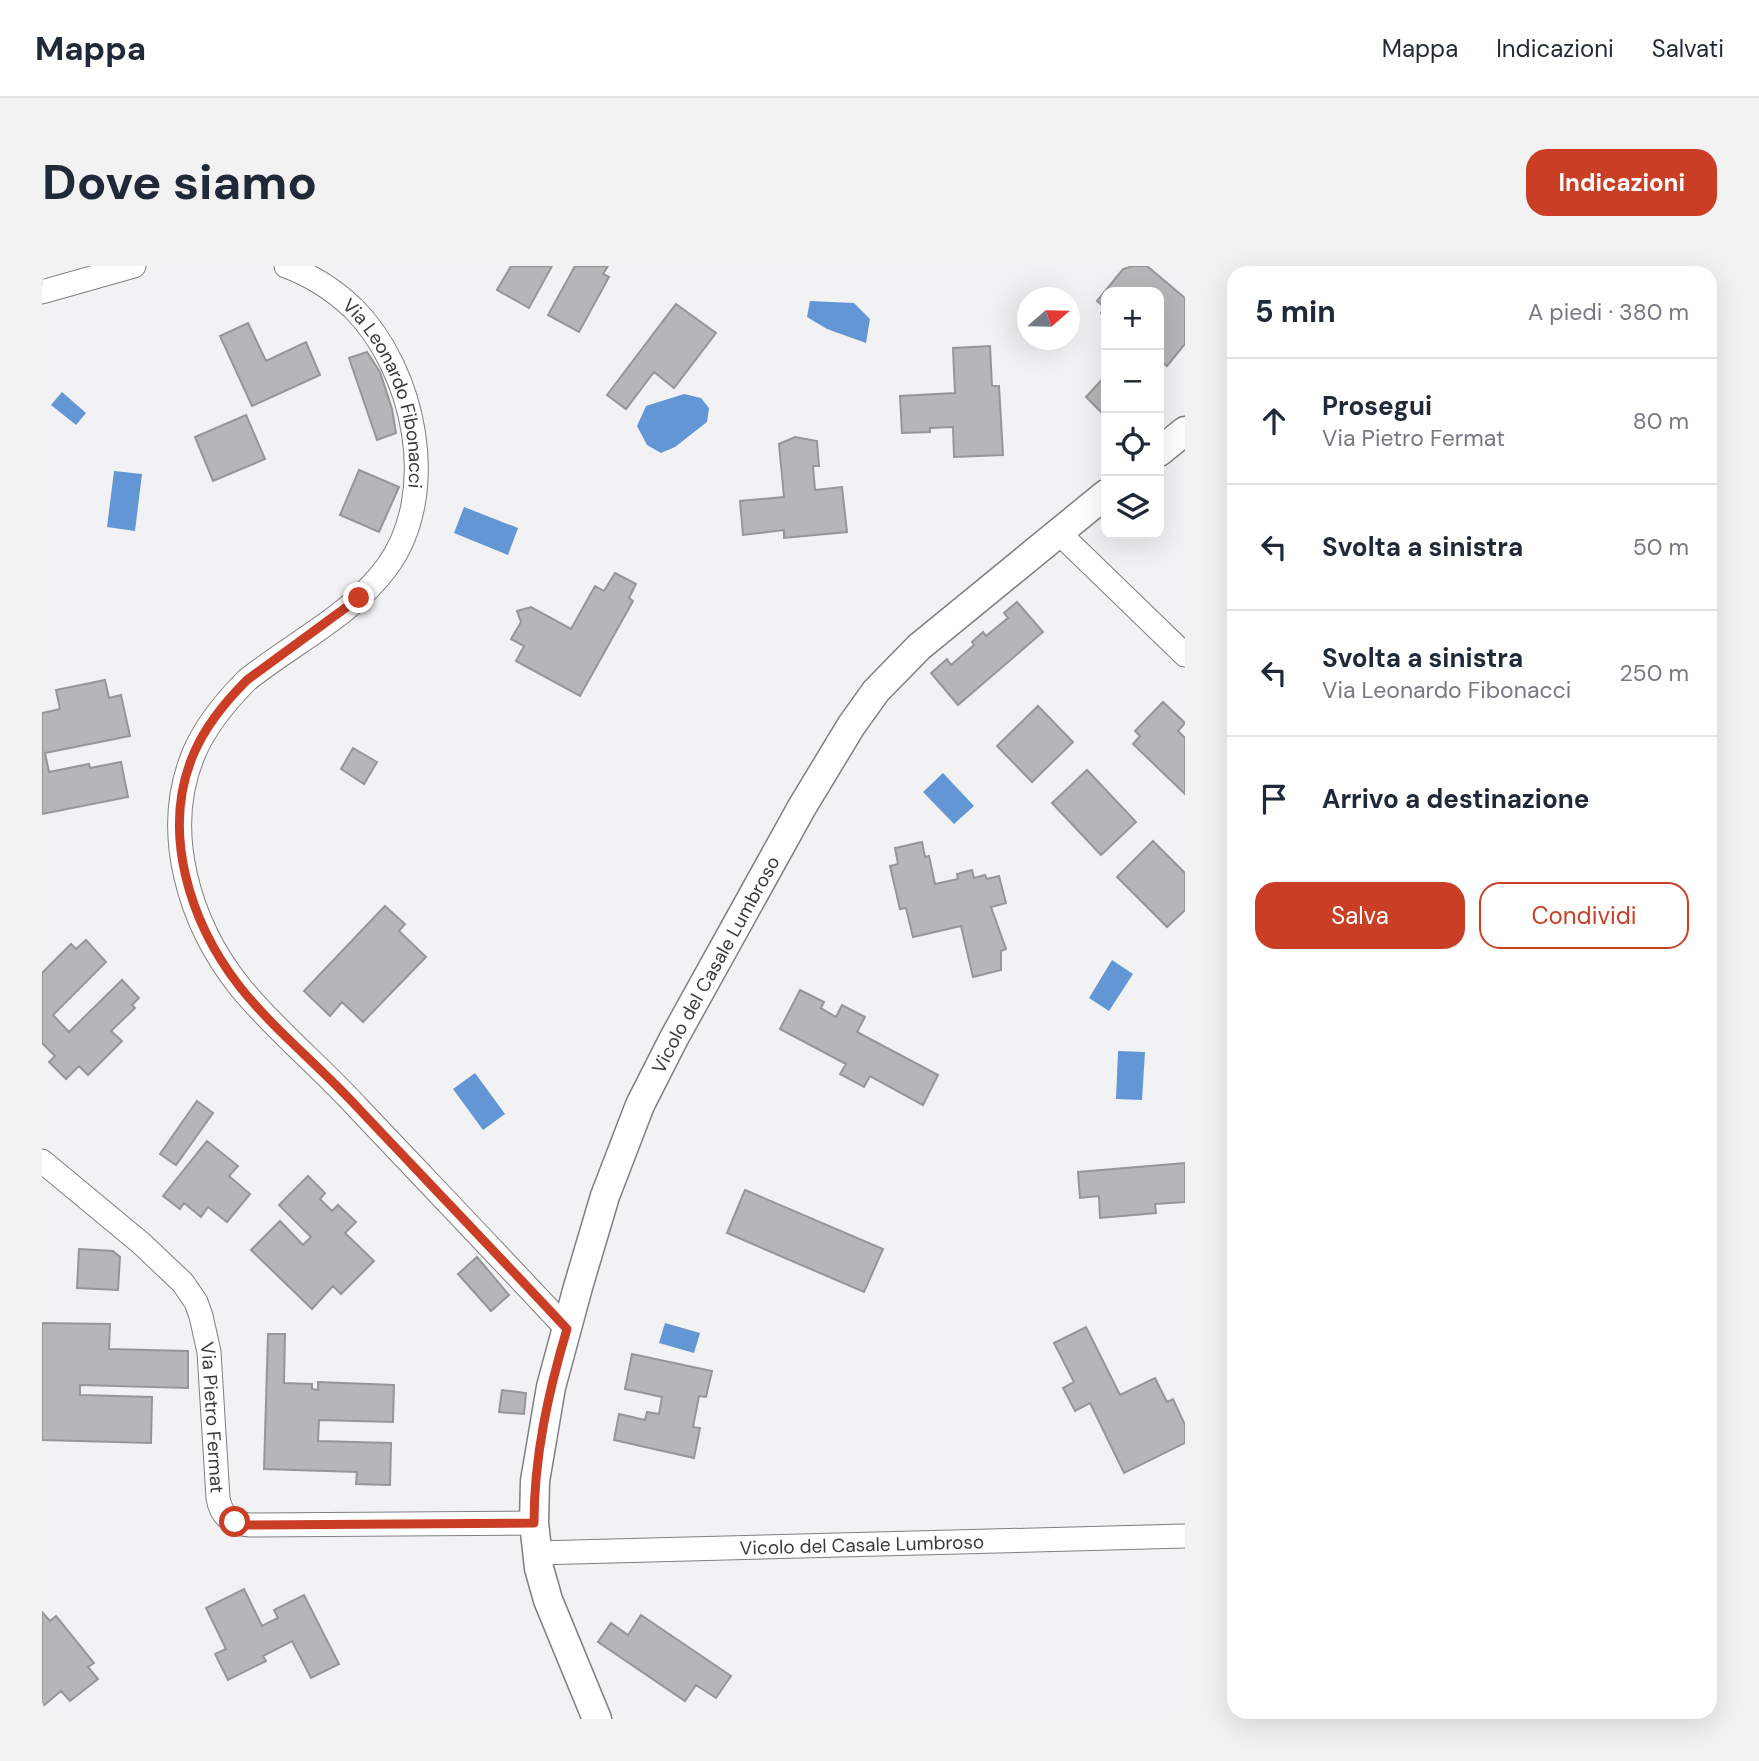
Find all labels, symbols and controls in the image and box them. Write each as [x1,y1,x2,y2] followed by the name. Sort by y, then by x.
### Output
[35,27,146,70] text: Mappa
[1382,33,1458,64] text: Mappa
[1496,33,1614,64] text: Indicazioni
[1652,33,1724,64] text: Salvati
[1526,149,1717,216] button: Indicazioni
[42,150,317,214] text: Dove siamo
[1017,287,1080,350] north arrow
[1101,287,1164,539] map controls
[1101,287,1164,350] button: +
[338,292,429,489] street label: Via Leonardo Fibonacci
[1255,292,1336,331] text: 5 min
[1528,297,1689,327] text: A piedi · 380 m
[1101,350,1164,413] button: −
[1322,389,1432,423] text: Prosegui
[1255,402,1293,440] icon: ahead
[1633,406,1689,436] text: 80 m
[1101,413,1164,476] button: locate
[1322,423,1505,453] text: Via Pietro Fermat
[1101,476,1164,539] button: layers
[1255,528,1293,566] icon: left
[1322,530,1523,564] text: Svolta a sinistra
[1633,532,1689,562] text: 50 m
[343,582,374,613] route end
[1322,641,1523,675] text: Svolta a sinistra
[1255,654,1293,692] icon: left
[1619,658,1689,688] text: 250 m
[1322,675,1571,705] text: Via Leonardo Fibonacci
[1255,780,1293,818] icon: arrive
[1322,782,1589,816] text: Arrivo a destinazione
[646,851,785,1078] street label: Vicolo del Casale Lumbroso
[1255,882,1465,949] button: Salva
[1479,882,1689,949] button: Condividi
[195,1340,230,1494] street label: Via Pietro Fermat
[219,1506,250,1537] route start
[739,1529,984,1560] street label: Vicolo del Casale Lumbroso

